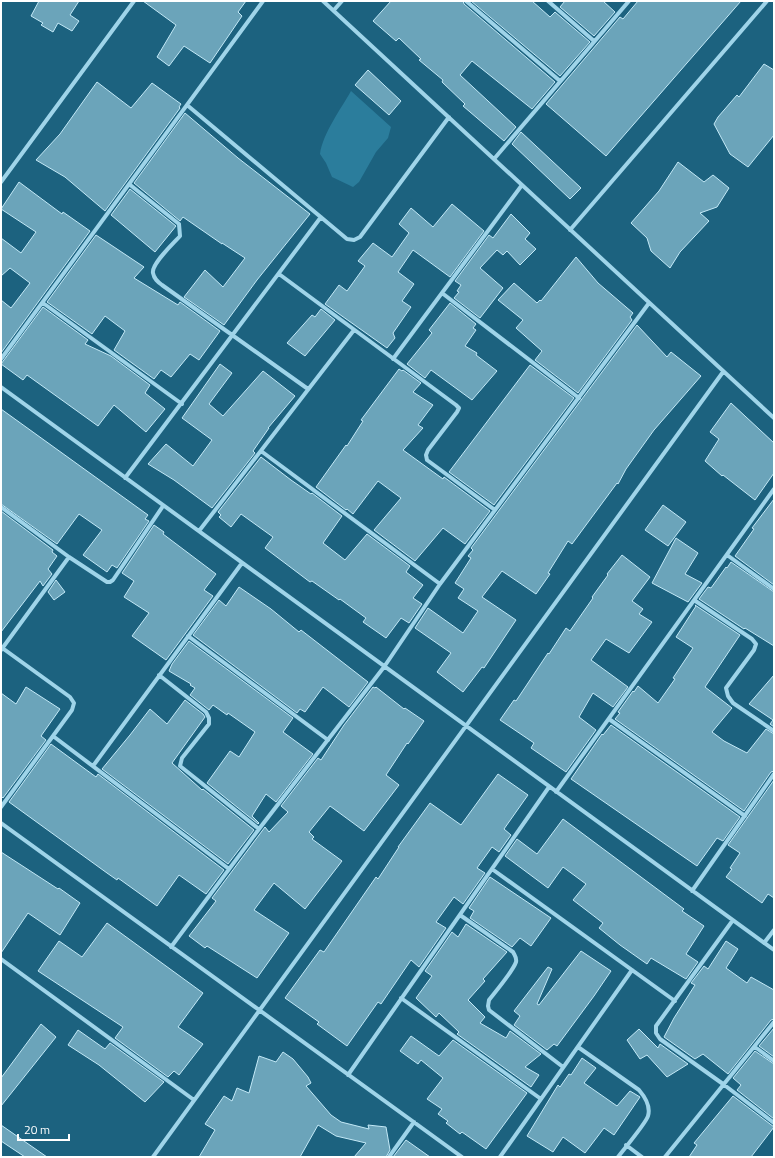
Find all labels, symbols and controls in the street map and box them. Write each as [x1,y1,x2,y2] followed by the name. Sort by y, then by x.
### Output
[18,1116,69,1142] scale bar
[24,1120,50,1139] text: 20 m

